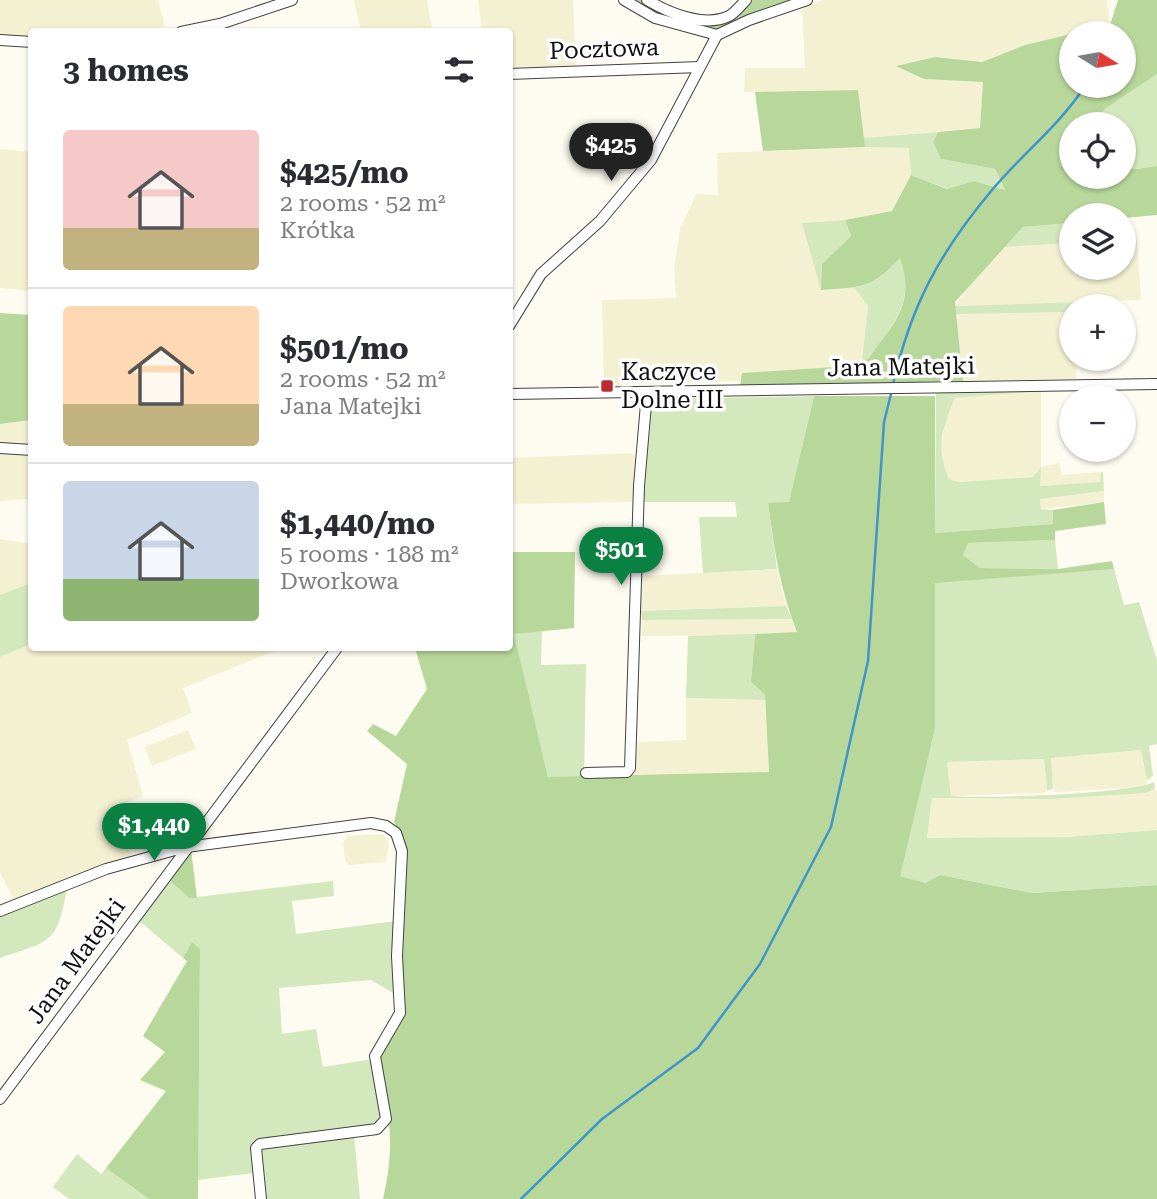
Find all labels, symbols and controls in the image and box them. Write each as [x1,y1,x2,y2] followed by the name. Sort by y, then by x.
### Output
[1059,21,1136,98] north arrow
[1059,21,1136,462] map controls
[549,33,659,65] street label: Pocztowa
[440,51,478,89] icon: filters
[63,53,189,88] text: 3 homes
[1059,112,1136,189] button: locate
[570,124,652,183] pin: $425
[585,132,637,159] text: $425
[280,155,409,190] text: $425/mo
[119,158,203,242] icon: home
[280,190,446,217] text: 2 rooms · 52 m²
[1059,203,1136,280] button: layers
[280,217,355,244] text: Krótka
[1059,294,1136,371] button: +
[280,331,409,366] text: $501/mo
[119,334,203,418] icon: home
[827,352,975,382] street label: Jana Matejki
[621,358,724,414] place label: Kaczyce Dolne III
[280,366,446,393] text: 2 rooms · 52 m²
[599,378,615,394] marker: Kaczyce Dolne III
[1059,385,1136,462] button: −
[280,393,422,420] text: Jana Matejki
[280,506,435,541] text: $1,440/mo
[119,509,203,593] icon: home
[580,528,662,587] pin: $501
[595,536,647,563] text: $501
[280,541,458,568] text: 5 rooms · 188 m²
[280,568,399,595] text: Dworkowa
[97,804,211,863] pin: $1,440
[118,812,190,839] text: $1,440
[21,893,131,1029] street label: Jana Matejki

